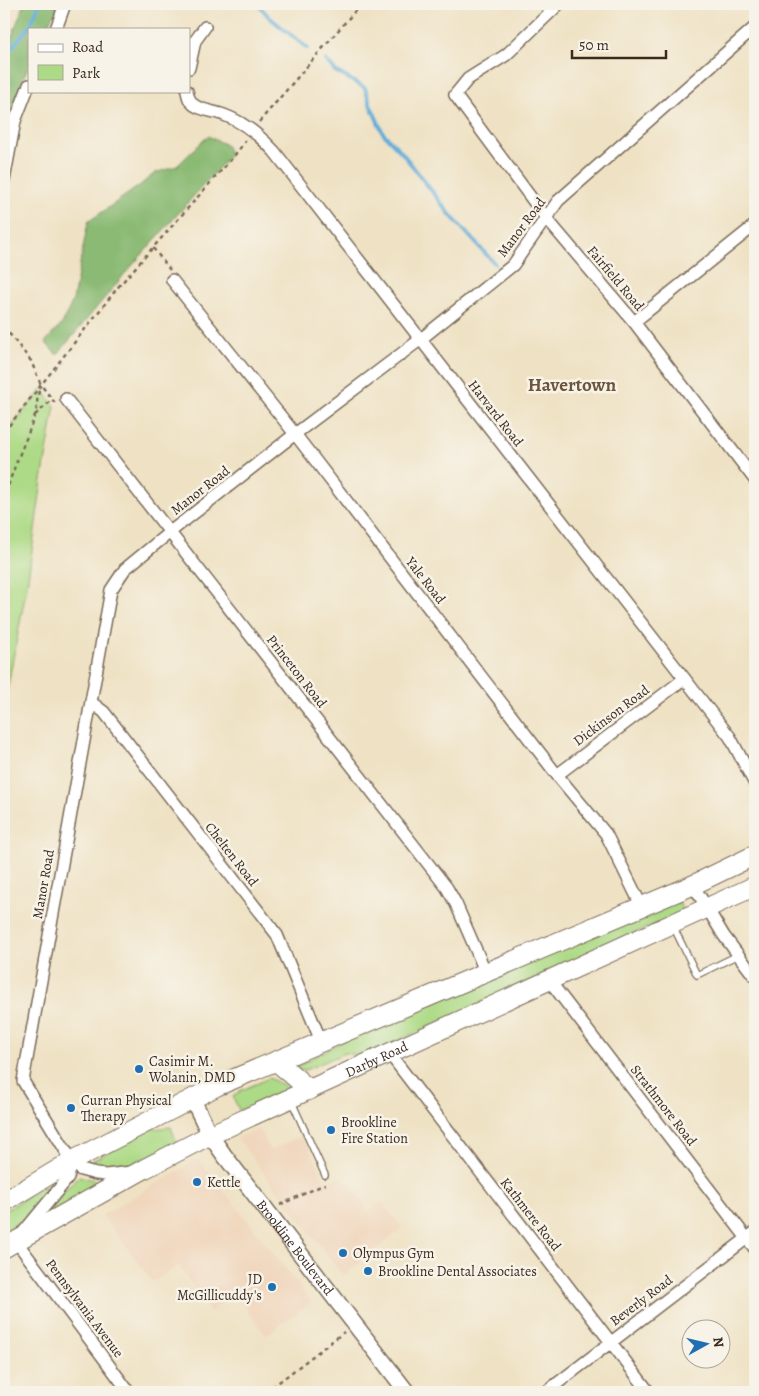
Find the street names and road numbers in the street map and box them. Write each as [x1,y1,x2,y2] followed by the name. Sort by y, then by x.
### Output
[493,193,550,261] street label: Manor Road
[583,242,649,315] street label: Fairfield Road
[464,376,528,451] street label: Harvard Road
[167,461,234,519] street label: Manor Road
[401,552,450,608] street label: Yale Road
[262,631,331,712] street label: Princeton Road
[569,680,654,750] street label: Dickinson Road
[201,818,263,891] street label: Chelten Road
[28,847,59,920] street label: Manor Road
[342,1037,411,1082] street label: Darby Road
[626,1061,702,1150] street label: Strathmore Road
[496,1174,566,1255] street label: Kathmere Road
[252,1196,338,1300] street label: Brookline Boulevard
[41,1255,128,1362] street label: Pennsylvania Avenue
[606,1270,677,1330] street label: Beverly Road

